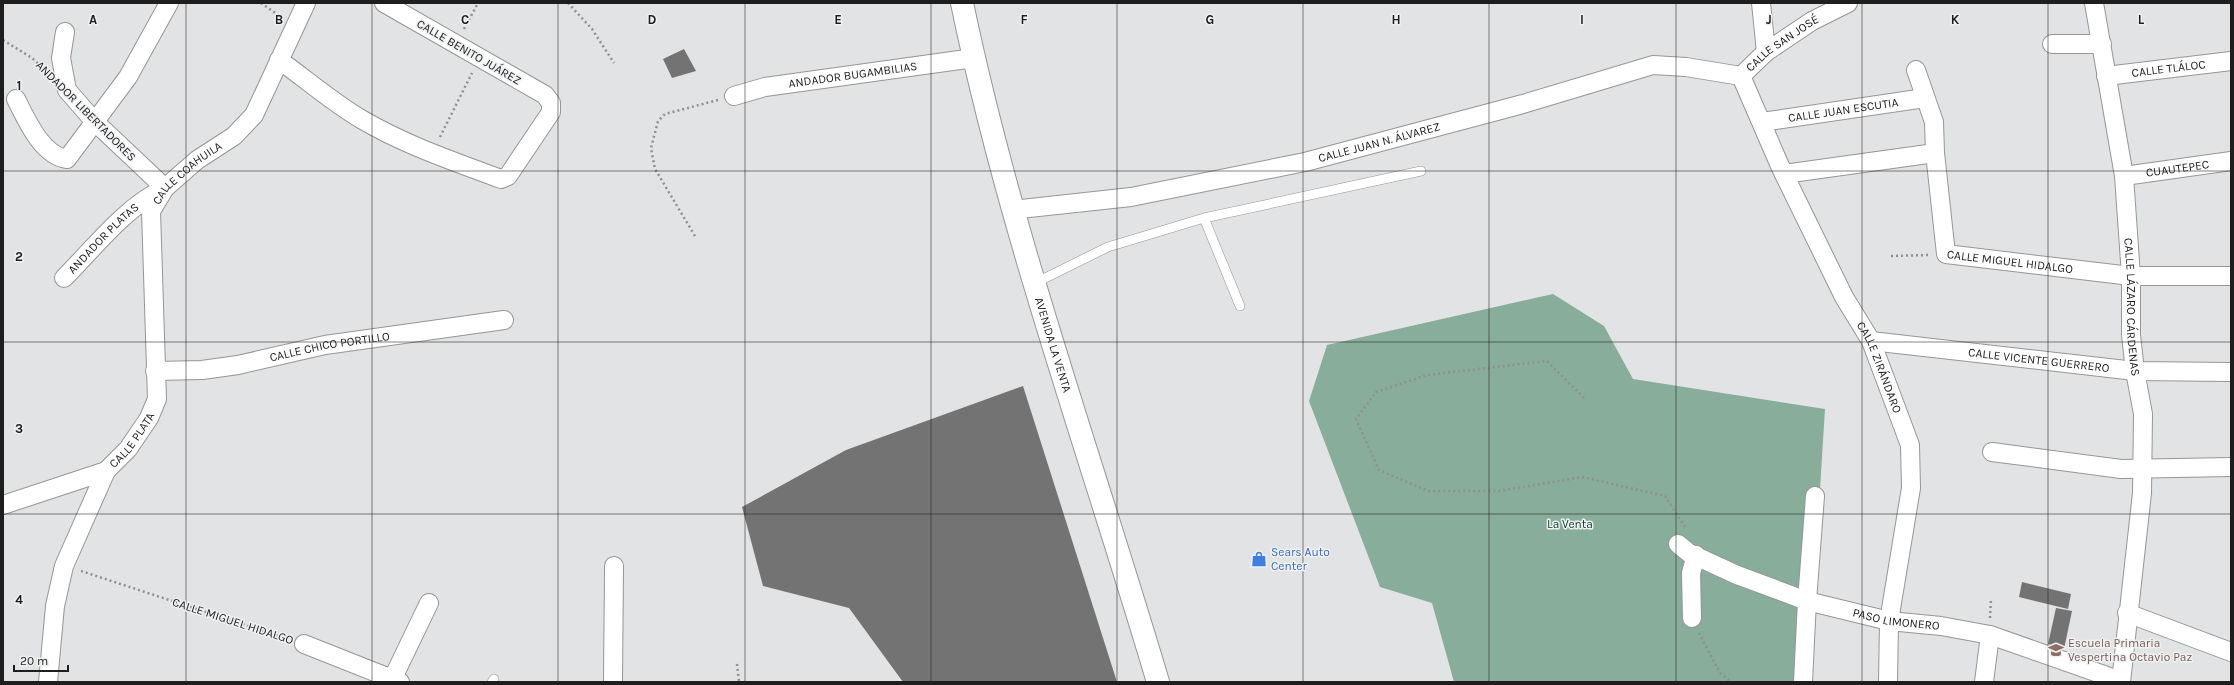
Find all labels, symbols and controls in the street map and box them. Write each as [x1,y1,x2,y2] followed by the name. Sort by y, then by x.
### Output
[89,12,97,27] text: A
[275,12,283,27] text: B
[648,12,657,27] text: D
[834,12,842,27] text: E
[1020,12,1028,27] text: F
[1206,12,1214,27] text: G
[1391,12,1401,27] text: H
[1580,12,1584,27] text: I
[1951,12,1960,27] text: K
[2138,12,2145,27] text: L
[1745,13,1823,75] street label: CALLE SAN JOSÉ
[414,16,524,88] street label: CALLE BENITO JUÁREZ
[2131,57,2206,80] street label: CALLE TLÁLOC
[33,58,139,164] street label: ANDADOR LIBERTADORES
[788,59,918,91] street label: ANDADOR BUGAMBILIAS
[17,78,21,93] text: 1
[1787,95,1899,125] street label: CALLE JUAN ESCUTIA
[1317,119,1442,165] street label: CALLE JUAN N. ÁLVAREZ
[150,139,225,207] street label: CALLE COAHUILA
[2145,157,2210,180] street label: CUAUTEPEC
[65,200,141,277] street label: ANDADOR PLATAS
[2121,238,2143,377] street label: CALLE LÁZARO CÁRDENAS
[1946,247,2074,276] street label: CALLE MIGUEL HIDALGO
[15,249,23,264] text: 2
[1032,296,1074,394] street label: AVENIDA LA VENTA
[1854,319,1905,415] street label: CALLE ZIRÁNDARO
[268,329,391,365] street label: CALLE CHICO PORTILLO
[1968,345,2111,375] street label: CALLE VICENTE GUERRERO
[106,411,157,471] street label: CALLE PLATA
[15,421,23,436] text: 3
[1547,517,1593,531] park label: La Venta
[1271,545,1330,573] place label: Sears Auto Center
[1250,550,1268,568] shop icon: Sears Auto Center
[15,592,23,607] text: 4
[171,595,296,647] street label: CALLE MIGUEL HIDALGO
[1851,605,1941,633] street label: PASO LIMONERO
[2068,636,2192,664] place label: Escuela Primaria Vespertina Octavio Paz
[2047,641,2065,659] school or university icon: Escuela Primaria Vespertina Octavio Paz
[14,647,68,673] scale bar
[20,654,48,668] text: 20 m

